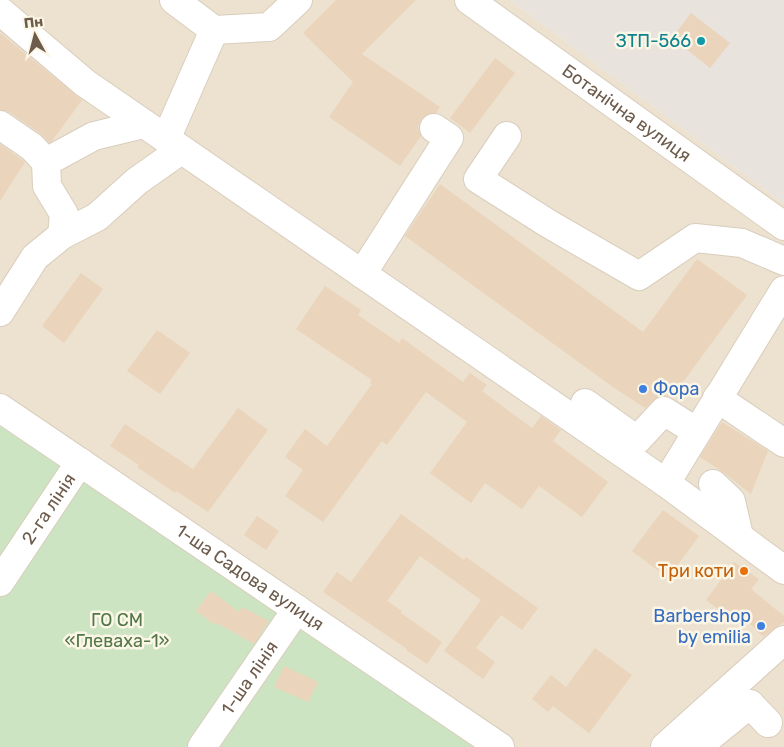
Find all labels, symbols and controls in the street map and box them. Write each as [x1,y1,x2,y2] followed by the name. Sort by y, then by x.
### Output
[10,10,60,60] north arrow
[23,13,44,32] text: Пн
[616,30,691,52] place label: ЗТП-566
[695,35,707,47] marker: ЗТП-566
[558,59,695,167] street label: Ботанічна вулиця
[653,378,699,400] place label: Фора
[637,383,649,395] marker: Фора
[17,469,80,549] street label: 2-га лінія
[172,519,328,635] street label: 1-ша Садова вулиця
[658,560,734,582] place label: Три коти
[738,565,750,577] marker: Три коти
[653,605,751,648] place label: Barbershop by emilia
[64,609,170,652] park label: ГО СМ «Глеваха-1»
[755,620,767,632] marker: Barbershop by emilia
[216,637,283,719] street label: 1-ша лінія

